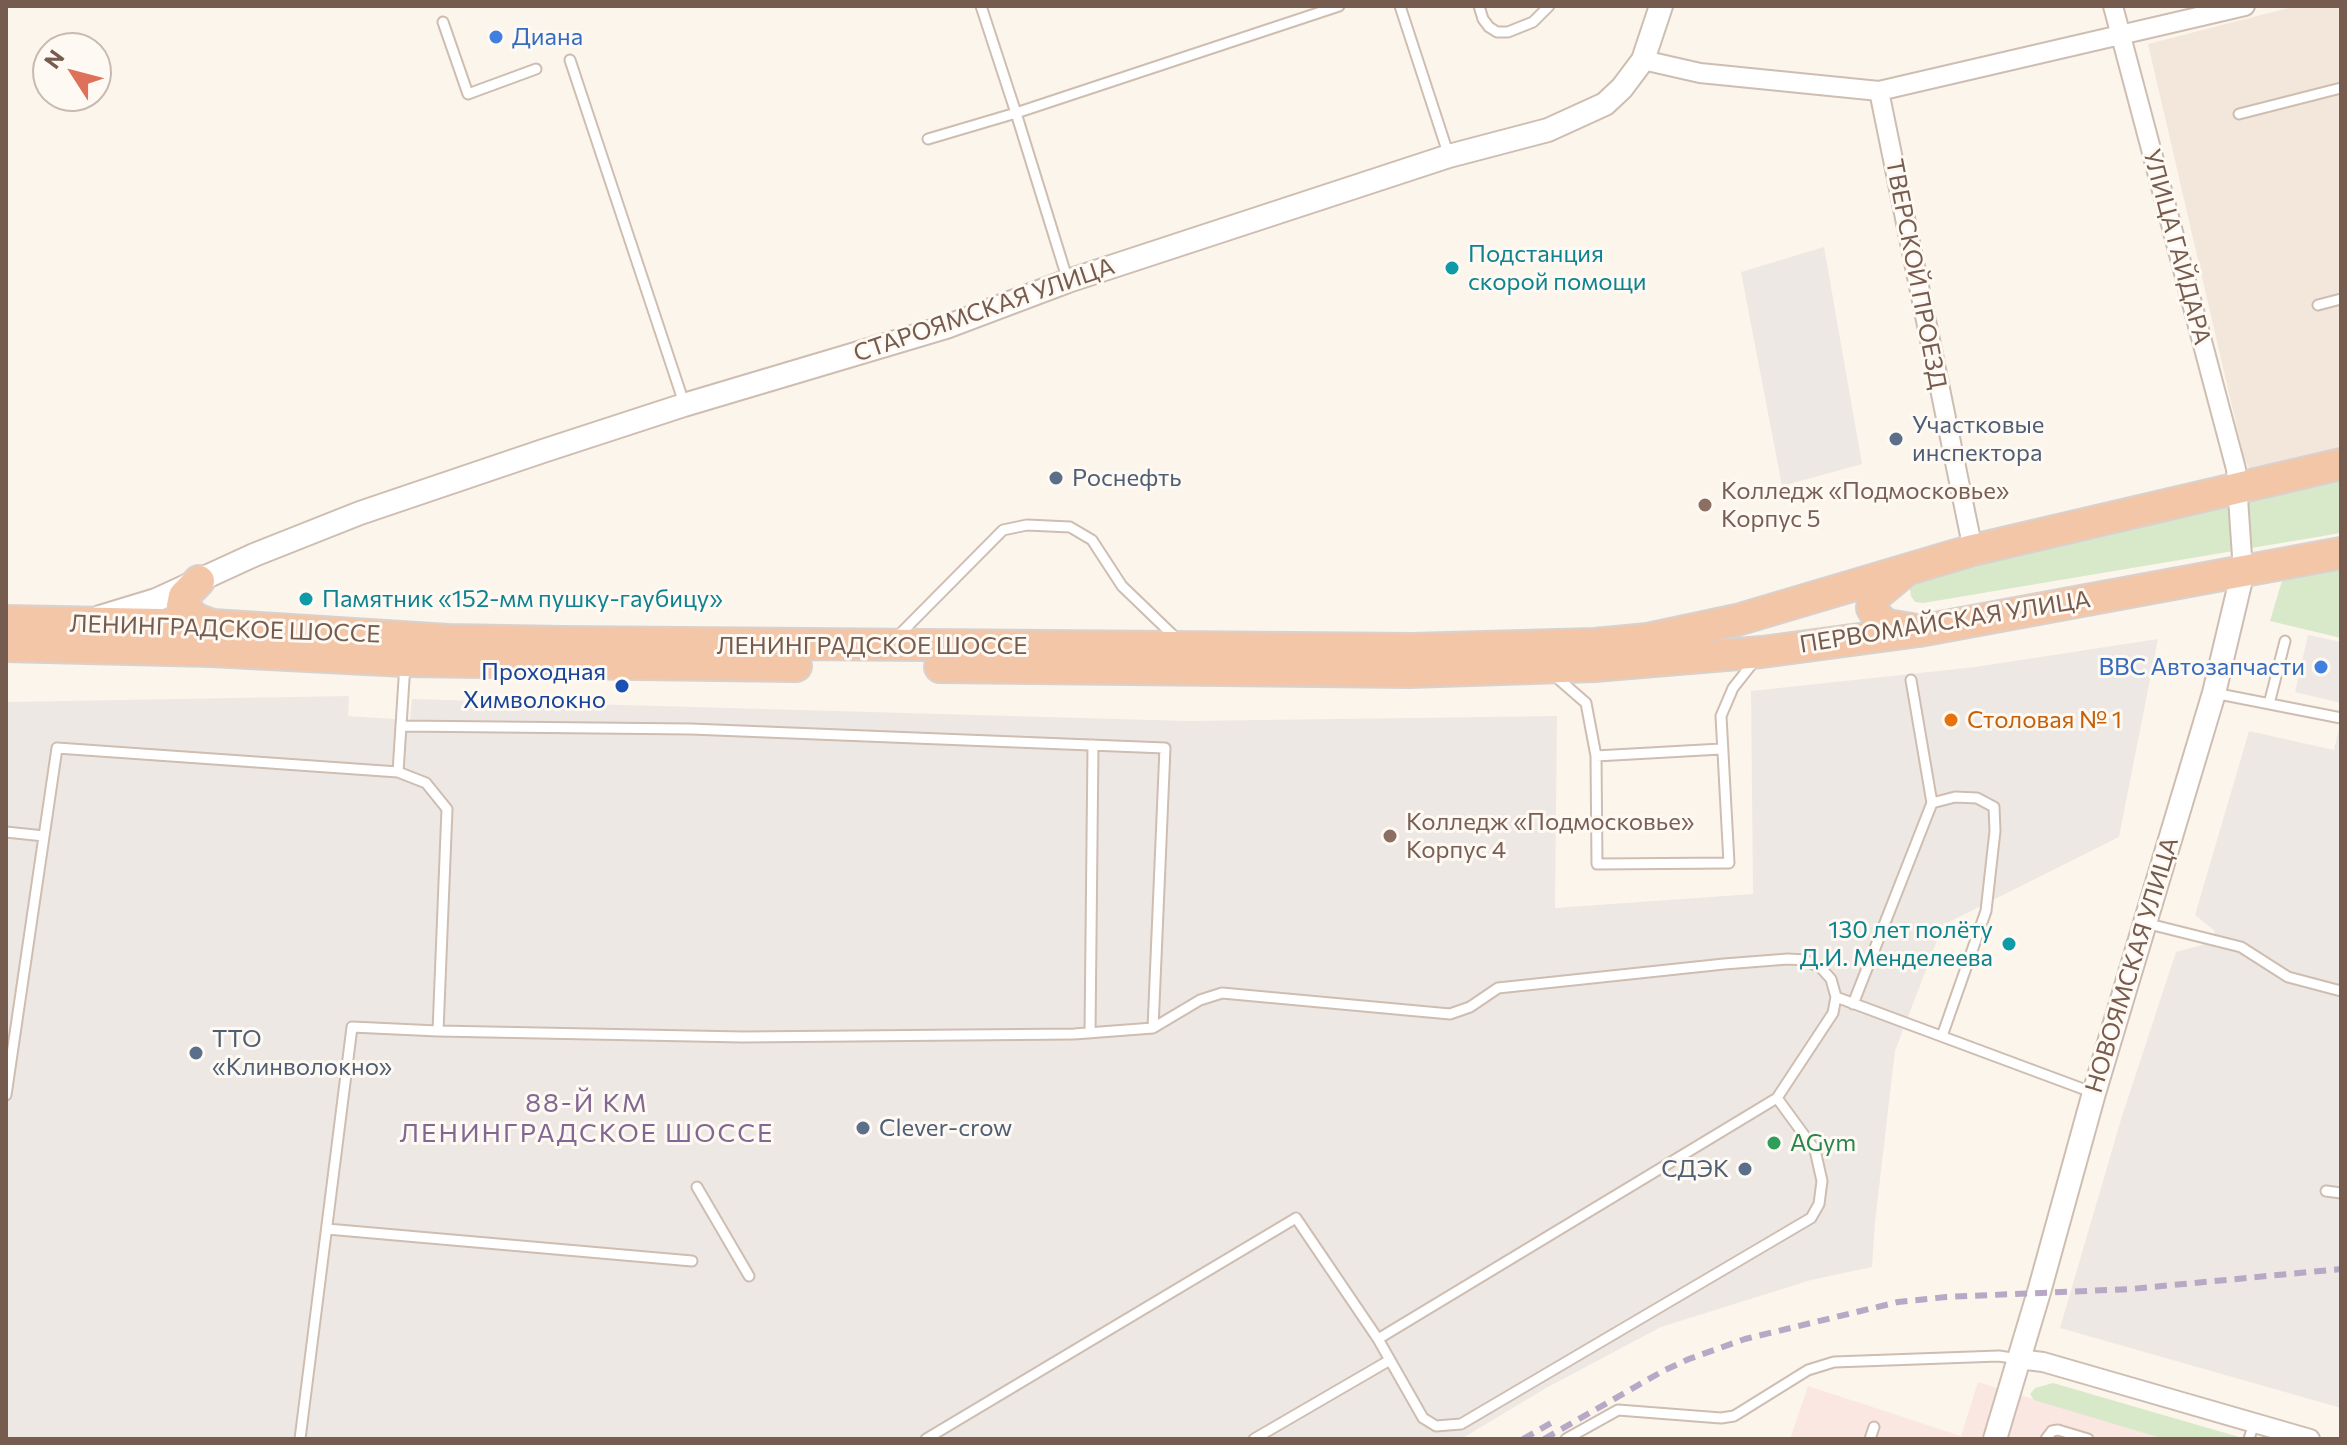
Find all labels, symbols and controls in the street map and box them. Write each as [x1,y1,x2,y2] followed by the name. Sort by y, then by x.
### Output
[512,23,583,51] place label: Диана
[487,28,505,46] marker: Диана
[32,32,112,112] north arrow
[38,44,70,73] text: N
[2137,146,2217,348] street label: УЛИЦА ГАЙДАРА
[1880,157,1952,391] street label: ТВЕРСКОЙ ПРОЕЗД
[1468,240,1647,296] place label: Подстанция скорой помощи
[850,252,1118,368] street label: СТАРОЯМСКАЯ УЛИЦА
[1443,259,1461,277] marker: Подстанция скорой помощи
[1912,411,2044,467] place label: Участковые инспектора
[1887,430,1905,448] marker: Участковые инспектора
[1072,464,1182,492] place label: Роснефть
[1047,469,1065,487] marker: Роснефть
[1721,477,2009,533] place label: Колледж «Подмосковье» Корпус 5
[1696,496,1714,514] marker: Колледж «Подмосковье» Корпус 5
[322,585,723,613] place label: Памятник «152-мм пушку-гаубицу»
[1797,585,2093,659] street label: ПЕРВОМАЙСКАЯ УЛИЦА
[297,590,315,608] marker: Памятник «152-мм пушку-гаубицу»
[69,609,381,649] street label: ЛЕНИНГРАДСКОЕ ШОССЕ
[716,632,1028,660] street label: ЛЕНИНГРАДСКОЕ ШОССЕ
[2098,653,2305,681] place label: ВВС Автозапчасти
[463,658,606,714] place label: Проходная Химволокно
[2312,658,2330,676] marker: ВВС Автозапчасти
[613,677,631,695] marker: Проходная Химволокно
[1967,706,2122,734] place label: Столовая № 1
[1942,711,1960,729] marker: Столовая № 1
[1406,808,1694,864] place label: Колледж «Подмосковье» Корпус 4
[1381,827,1399,845] marker: Колледж «Подмосковье» Корпус 4
[2079,834,2185,1096] street label: НОВОЯМСКАЯ УЛИЦА
[1800,916,1993,972] place label: 130 лет полёту Д.И. Менделеева
[2000,935,2018,953] marker: 130 лет полёту Д.И. Менделеева
[212,1025,392,1081] place label: ТТО «Клинволокно»
[187,1044,205,1062] marker: ТТО «Клинволокно»
[400,1087,774,1148] district label: 88-Й КМ ЛЕНИНГРАДСКОЕ ШОССЕ
[879,1114,1012,1142] place label: Clever-crow
[854,1119,872,1137] marker: Clever-crow
[1790,1129,1856,1157] place label: AGym
[1765,1134,1783,1152] marker: AGym
[1661,1155,1729,1183] place label: СДЭК
[1736,1160,1754,1178] marker: СДЭК

